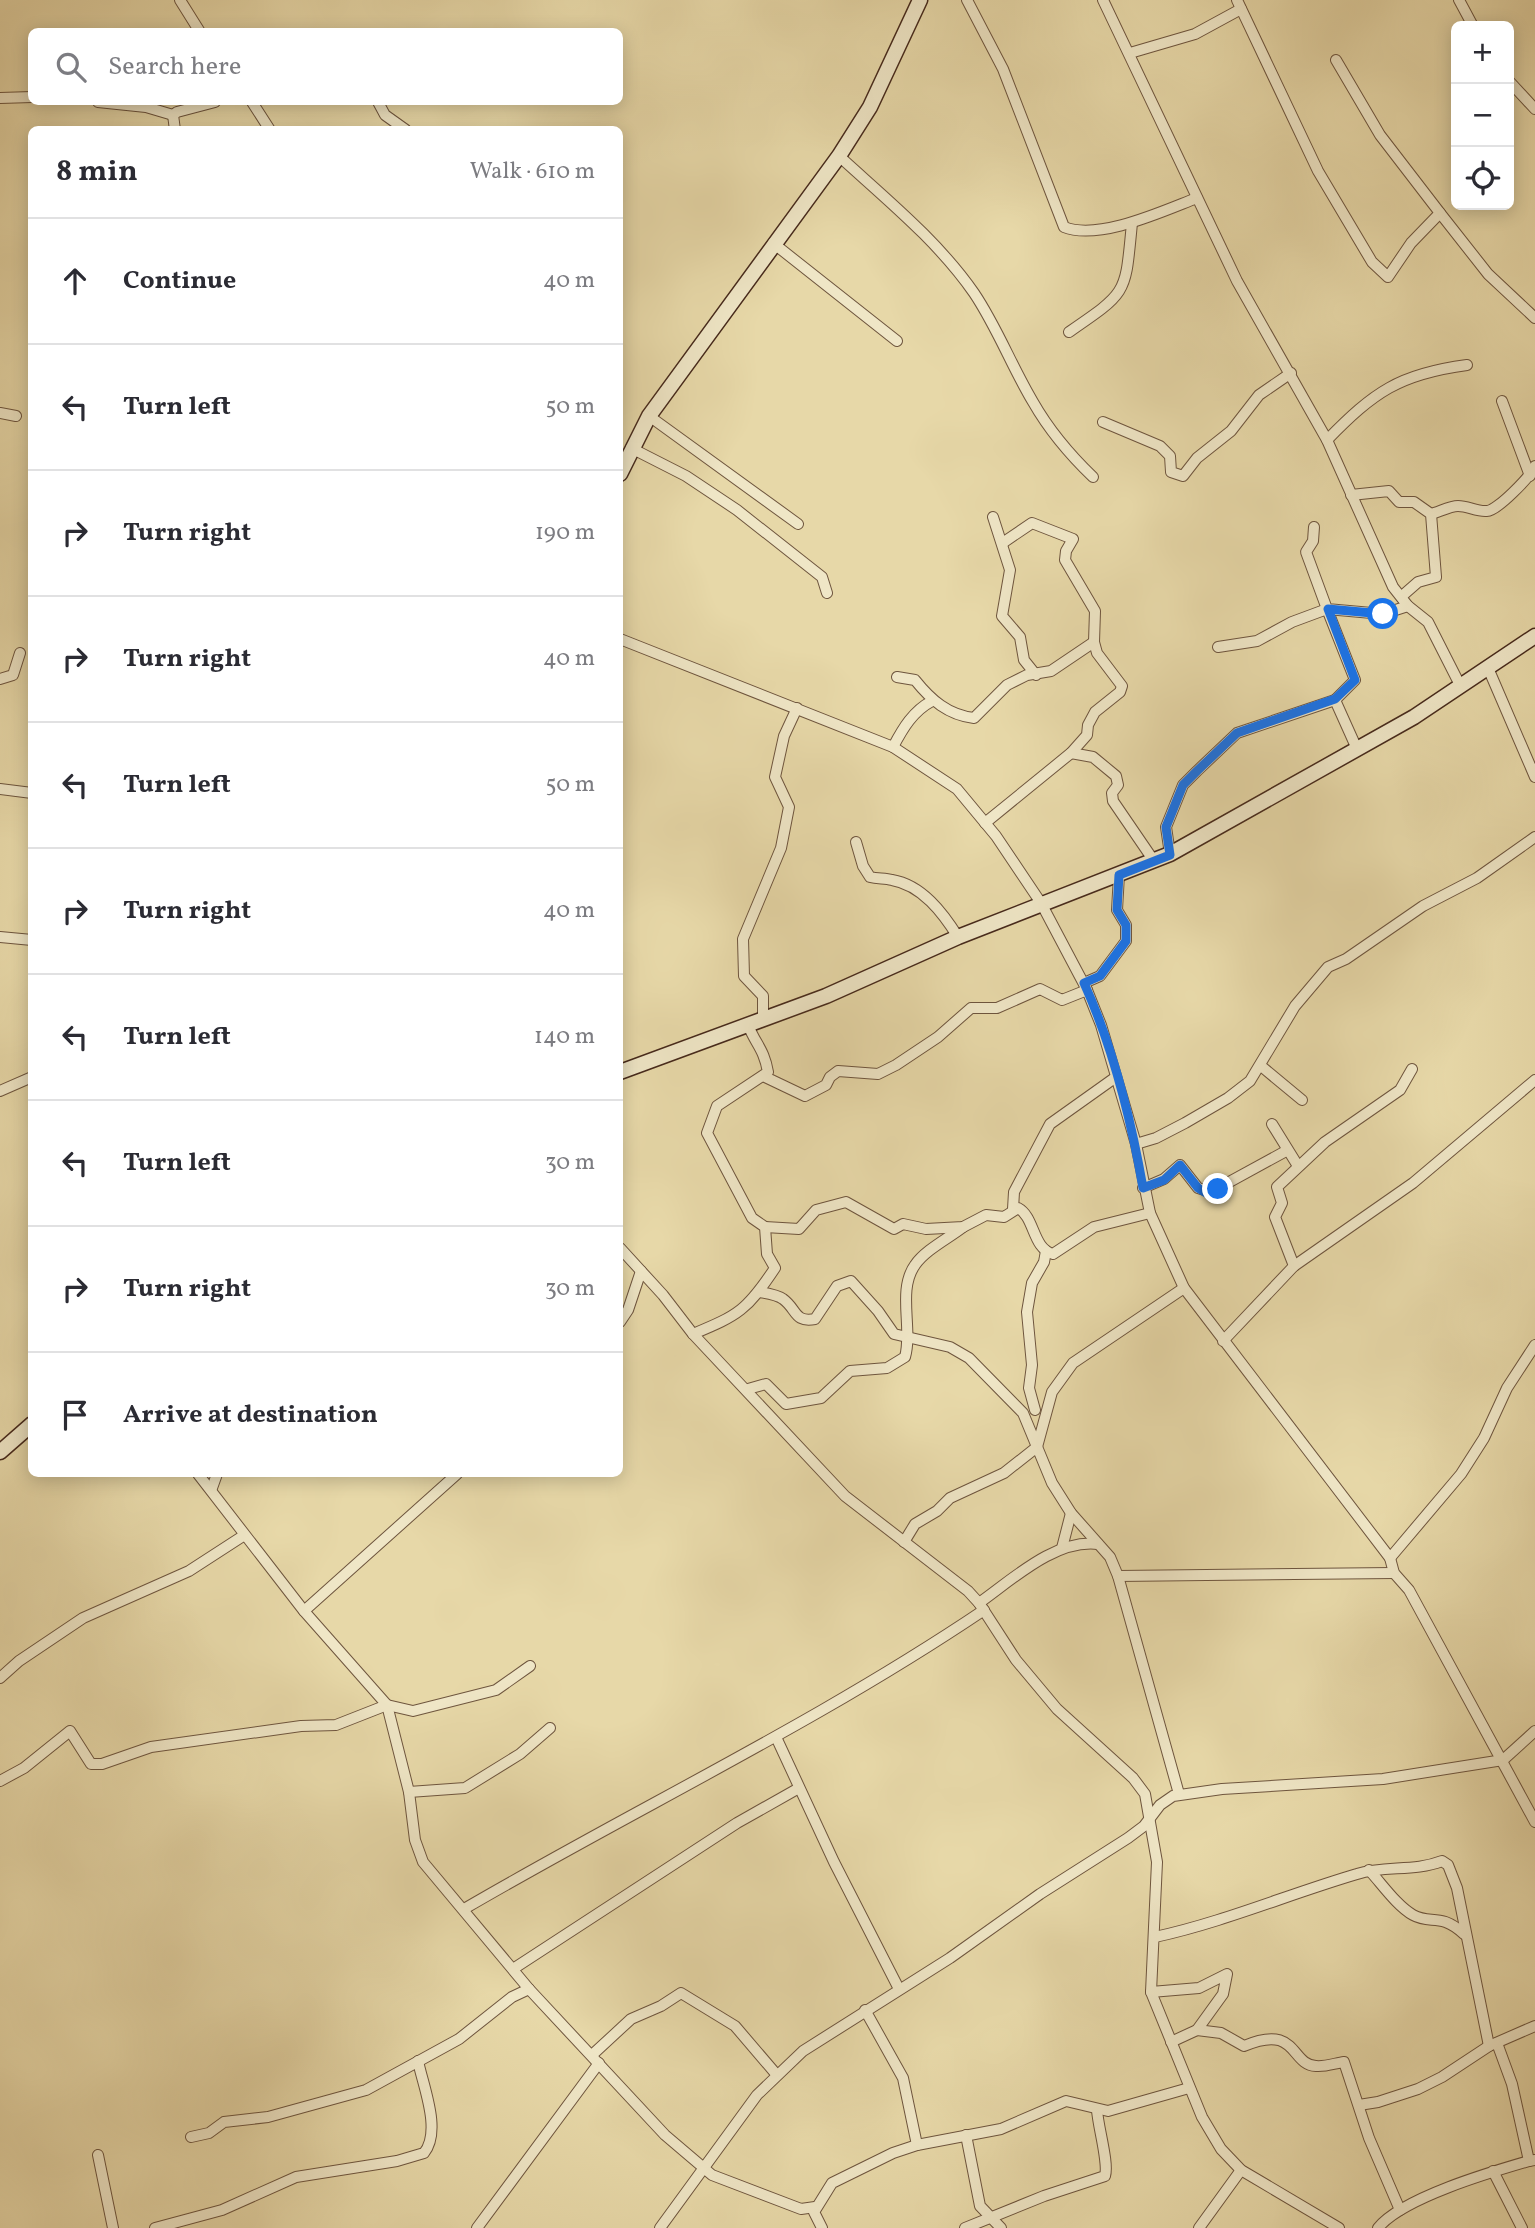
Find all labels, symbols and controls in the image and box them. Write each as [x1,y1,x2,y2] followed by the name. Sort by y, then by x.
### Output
[1451,21,1514,210] map controls
[1451,21,1514,84] button: +
[28,28,623,105] search box
[52,48,90,86] icon: search
[108,49,241,85] text: Search here
[1451,84,1514,147] button: −
[1451,147,1514,210] button: locate
[56,151,138,193] text: 8 min
[470,156,595,188] text: Walk · 610 m
[56,262,94,300] icon: ahead
[123,263,236,299] text: Continue
[543,265,595,297] text: 40 m
[56,388,94,426] icon: left
[123,389,231,425] text: Turn left
[546,391,595,423] text: 50 m
[56,514,94,552] icon: right
[123,515,251,551] text: Turn right
[535,517,595,549] text: 190 m
[1367,598,1398,629] route start
[56,640,94,678] icon: right
[123,641,251,677] text: Turn right
[543,643,595,675] text: 40 m
[56,766,94,804] icon: left
[123,767,231,803] text: Turn left
[546,769,595,801] text: 50 m
[56,892,94,930] icon: right
[123,893,251,929] text: Turn right
[543,895,595,927] text: 40 m
[56,1018,94,1056] icon: left
[123,1019,231,1055] text: Turn left
[534,1021,595,1053] text: 140 m
[56,1144,94,1182] icon: left
[123,1145,231,1181] text: Turn left
[545,1147,595,1179] text: 30 m
[1202,1173,1233,1204] route end
[56,1270,94,1308] icon: right
[123,1271,251,1307] text: Turn right
[545,1273,595,1305] text: 30 m
[56,1396,94,1434] icon: arrive
[123,1397,378,1433] text: Arrive at destination

